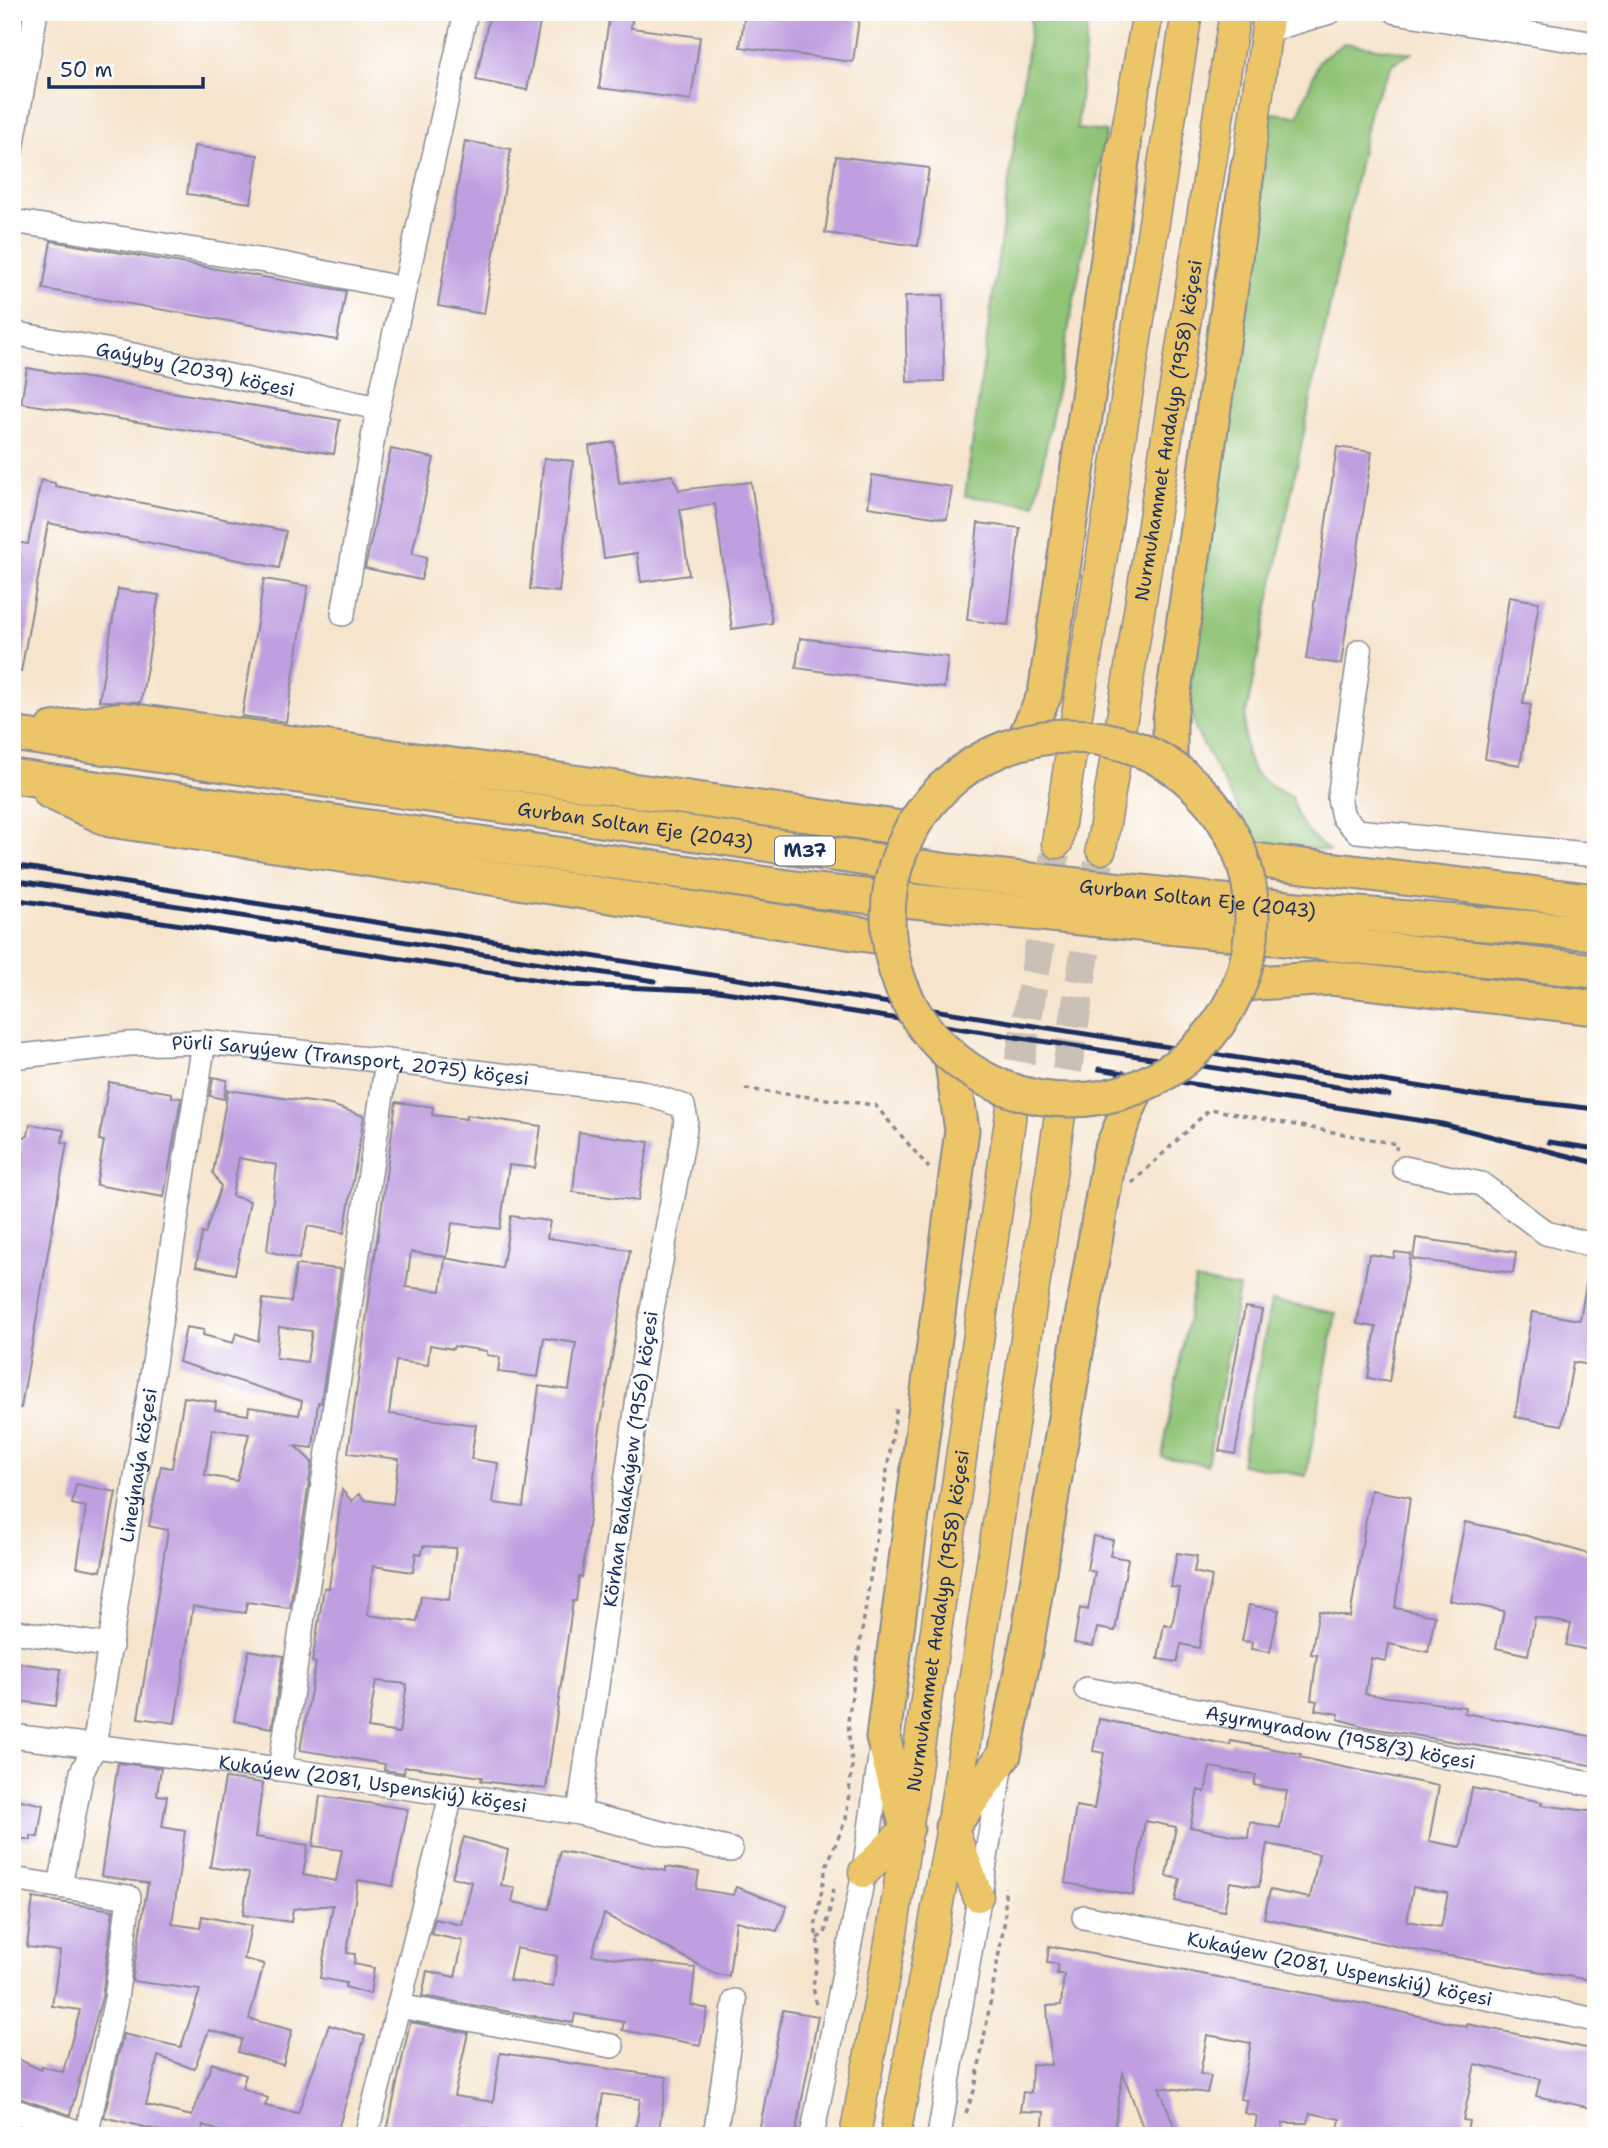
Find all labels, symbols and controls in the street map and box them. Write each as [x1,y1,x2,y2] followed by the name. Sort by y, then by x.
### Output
[49,46,203,90] scale bar
[60,56,113,84] text: 50 m
[1129,258,1208,603] street label: Nurmuhammet Andalyp (1958) köçesi
[94,337,297,403] street label: Gaýyby (2039) köçesi
[516,796,755,855] street label: Gurban Soltan Eje (2043)
[775,836,835,866] road number: M37
[1078,873,1317,923] street label: Gurban Soltan Eje (2043)
[171,1030,530,1091] street label: Pürli Saryýew (Transport, 2075) köçesi
[597,1309,664,1609] street label: Körhan Balakaýew (1956) köçesi
[114,1386,163,1544] street label: Lineýnaýa köçesi
[901,1448,975,1793] street label: Nurmuhammet Andalyp (1958) köçesi
[1204,1700,1477,1775] street label: Aşyrmyradow (1958/3) köçesi
[217,1750,529,1818] street label: Kukaýew (2081, Uspenskiý) köçesi
[1185,1926,1495,2012] street label: Kukaýew (2081, Uspenskiý) köçesi

